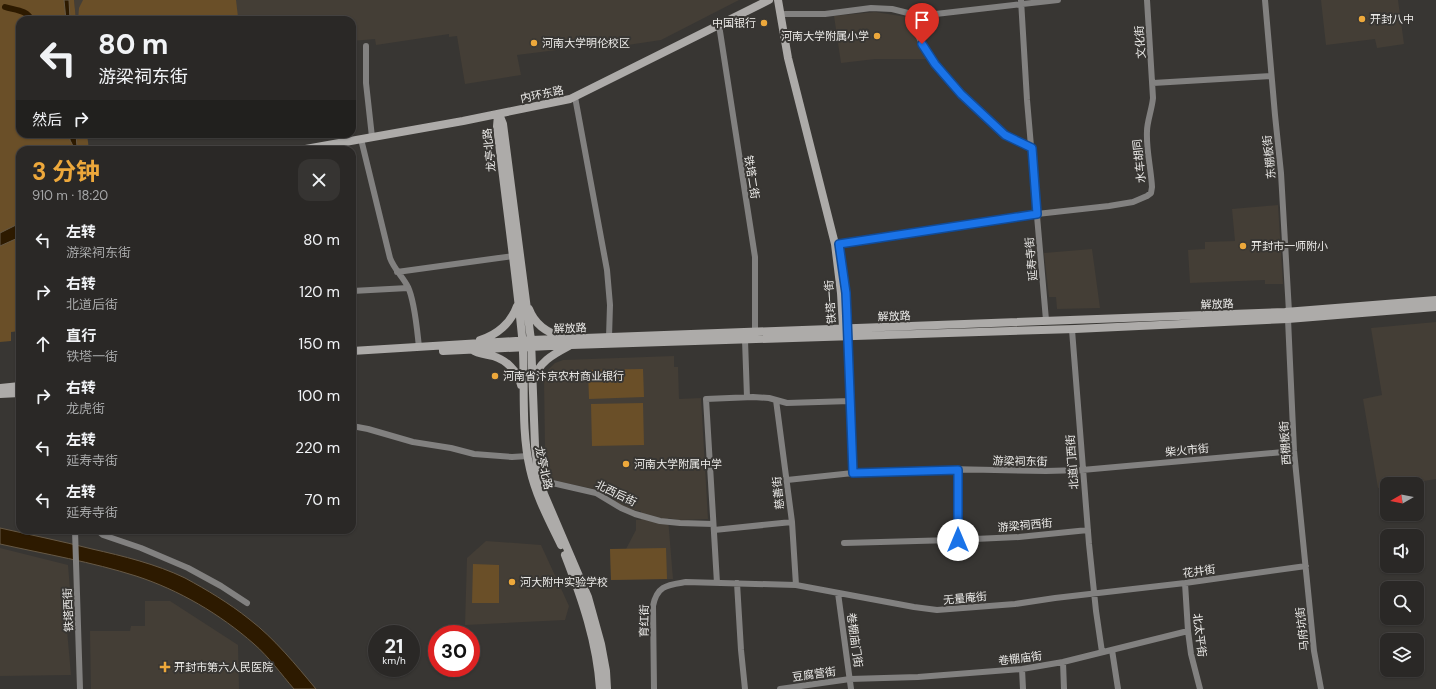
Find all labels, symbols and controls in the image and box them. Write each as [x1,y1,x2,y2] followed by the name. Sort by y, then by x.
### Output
[905,3,939,44] pin
[911,9,933,31] icon: arrive
[1370,12,1414,26] place label: 开封八中
[1357,14,1367,24] marker: 开封八中
[712,16,756,30] place label: 中国银行
[759,18,769,28] marker: 中国银行
[1132,25,1148,59] street label: 文化街
[98,26,168,63] text: 80 m
[781,29,869,43] place label: 河南大学附属小学
[872,31,882,41] marker: 河南大学附属小学
[32,32,84,84] icon: left
[542,36,630,50] place label: 河南大学明伦校区
[529,38,539,48] marker: 河南大学明伦校区
[98,65,188,89] text: 游梁祠东街
[519,83,565,105] street label: 内环东路
[70,108,92,130] icon: right
[32,110,62,130] text: 然后
[480,127,498,173] street label: 龙亭北路
[1260,134,1278,180] street label: 东棚板街
[1130,138,1148,184] street label: 水车胡同
[742,154,762,200] street label: 铁塔二街
[32,156,100,187] text: 3 分钟
[298,159,340,201] button: close
[32,187,108,204] text: 910 m · 18:20
[66,222,96,242] text: 左转
[32,229,54,251] icon: left
[303,230,340,250] text: 80 m
[1022,236,1040,282] street label: 延寿寺街
[1251,239,1328,253] place label: 开封市一师附小
[1238,241,1248,251] marker: 开封市一师附小
[66,244,131,261] text: 游梁祠东街
[66,274,96,294] text: 右转
[821,280,839,324] street label: 铁塔一街
[32,281,54,303] icon: right
[299,282,340,302] text: 120 m
[66,296,118,313] text: 北道后街
[1200,296,1234,312] street label: 解放路
[877,308,911,324] street label: 解放路
[553,320,587,336] street label: 解放路
[66,326,96,346] text: 直行
[32,333,54,355] icon: ahead
[299,334,340,354] text: 150 m
[66,348,118,365] text: 铁塔一街
[503,369,624,383] place label: 河南省汴京农村商业银行
[490,371,500,381] marker: 河南省汴京农村商业银行
[66,378,96,398] text: 右转
[32,385,54,407] icon: right
[297,386,340,406] text: 100 m
[66,400,105,417] text: 龙虎街
[1276,421,1294,465] street label: 西棚板街
[66,430,96,450] text: 左转
[1063,434,1081,490] street label: 北道门西街
[32,437,54,459] icon: left
[295,438,340,458] text: 220 m
[1164,441,1210,459] street label: 柴火市街
[532,445,556,491] street label: 龙亭北路
[66,452,118,469] text: 延寿寺街
[992,454,1048,468] street label: 游梁祠东街
[634,457,722,471] place label: 河南大学附属中学
[621,459,631,469] marker: 河南大学附属中学
[769,476,787,510] street label: 慈善街
[593,477,639,509] street label: 北西后街
[1380,477,1424,521] north arrow
[1380,477,1424,677] map controls
[66,482,96,502] text: 左转
[32,489,54,511] icon: left
[305,490,340,510] text: 70 m
[66,504,118,521] text: 延寿寺街
[997,516,1053,534] street label: 游梁祠西街
[937,519,979,561] position arrow
[1380,529,1424,573] button: sound
[1182,562,1216,580] street label: 花井街
[520,575,608,589] place label: 河大附中实验学校
[507,577,517,587] marker: 河大附中实验学校
[1380,581,1424,625] button: search
[60,588,76,632] street label: 铁塔西街
[942,589,988,607] street label: 无量庵街
[637,604,651,638] street label: 育红街
[1293,606,1311,652] street label: 马府坑街
[844,612,866,668] street label: 卷棚庙门街
[1190,612,1210,658] street label: 北太平街
[428,625,480,677] speed limit sign: 30
[385,633,403,659] text: 21
[1380,633,1424,677] button: layers
[997,648,1043,668] street label: 卷棚庙街
[382,654,406,667] text: km/h
[174,660,273,674] place label: 开封市第六人民医院
[159,661,171,673] marker: 开封市第六人民医院
[791,664,837,684] street label: 豆腐营街

